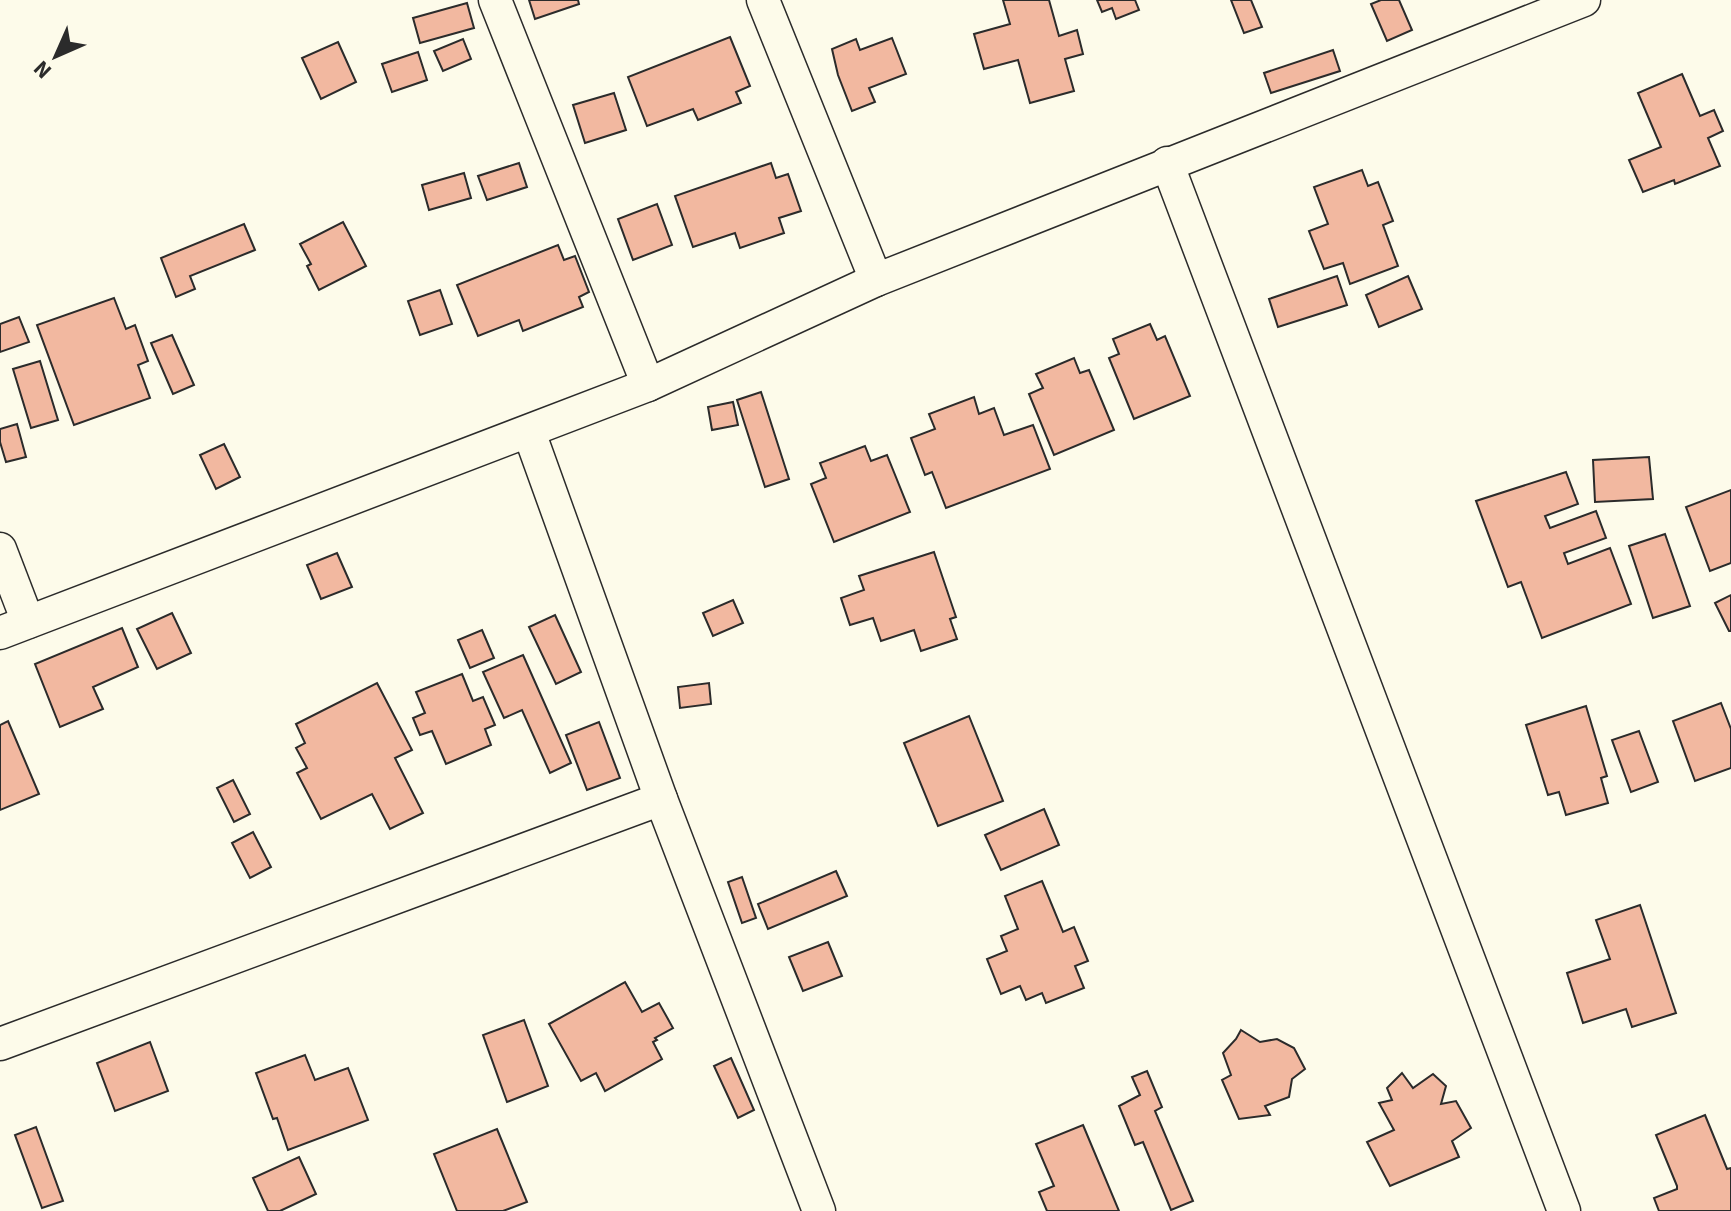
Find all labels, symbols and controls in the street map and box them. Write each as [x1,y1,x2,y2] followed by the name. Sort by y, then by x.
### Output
[16,16,96,96] north arrow
[26,53,59,86] text: N

